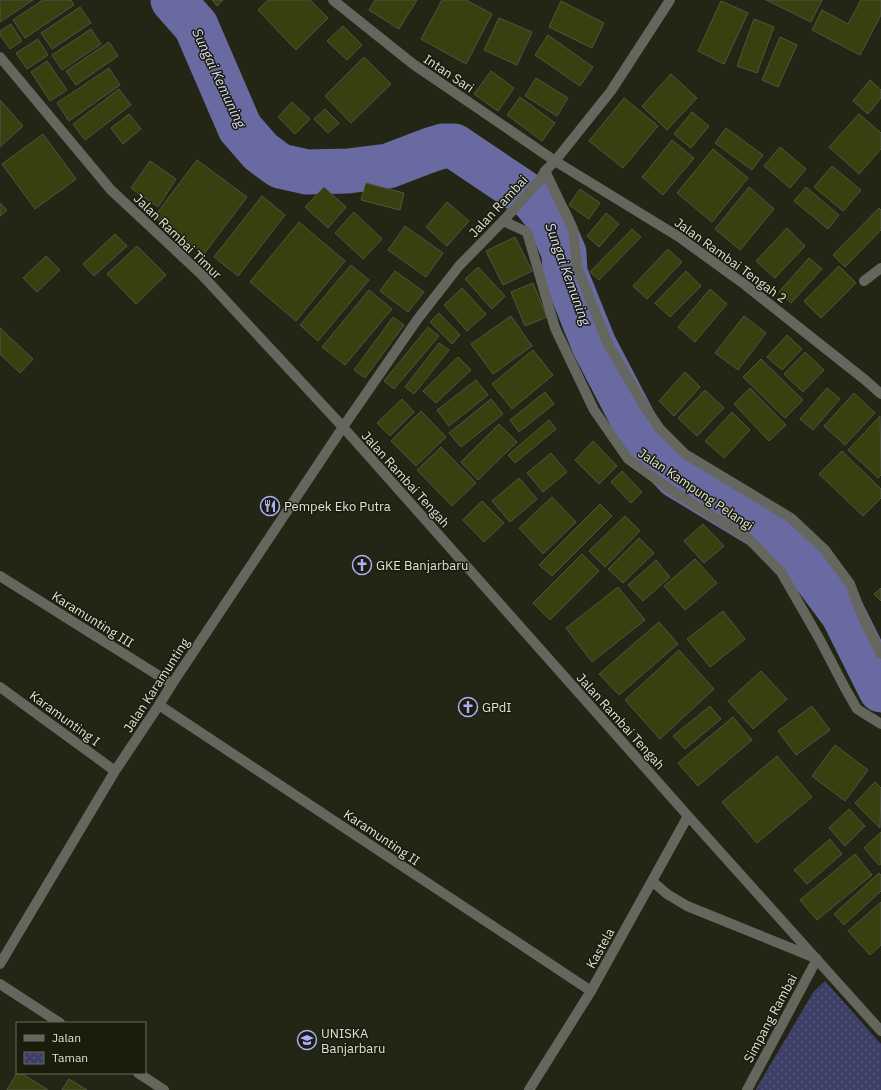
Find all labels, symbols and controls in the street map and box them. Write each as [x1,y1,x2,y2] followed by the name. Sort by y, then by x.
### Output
[188,25,250,131] water label: Sungai Kemuning
[420,50,477,96] street label: Intan Sari
[465,172,531,241] street label: Jalan Rambai
[130,190,225,283] street label: Jalan Rambai Timur
[671,214,790,307] street label: Jalan Rambai Tengah 2
[541,220,595,329] water label: Sungai Kemuning
[358,428,453,531] street label: Jalan Rambai Tengah
[635,444,757,534] street label: Jalan Kampung Pelangi
[259,495,281,517] restaurant icon: Pempek Eko Putra
[284,498,391,515] place label: Pempek Eko Putra
[351,554,373,576] church icon: GKE Banjarbaru
[376,557,468,574] place label: GKE Banjarbaru
[49,587,137,651] street label: Karamunting III
[120,635,193,736] street label: Jalan Karamunting
[573,670,668,773] street label: Jalan Rambai Tengah
[26,687,103,750] street label: Karamunting I
[457,696,479,718] church icon: GPdI
[482,699,511,716] place label: GPdI
[340,806,423,869] street label: Karamunting II
[582,925,618,971] street label: Kastela
[740,971,801,1066] street label: Simpang Rambai
[16,1022,146,1074] legend
[321,1025,385,1057] place label: UNISKA Banjarbaru
[296,1029,318,1051] school or university icon: UNISKA Banjarbaru
[52,1030,81,1045] text: Jalan
[52,1050,88,1065] text: Taman

